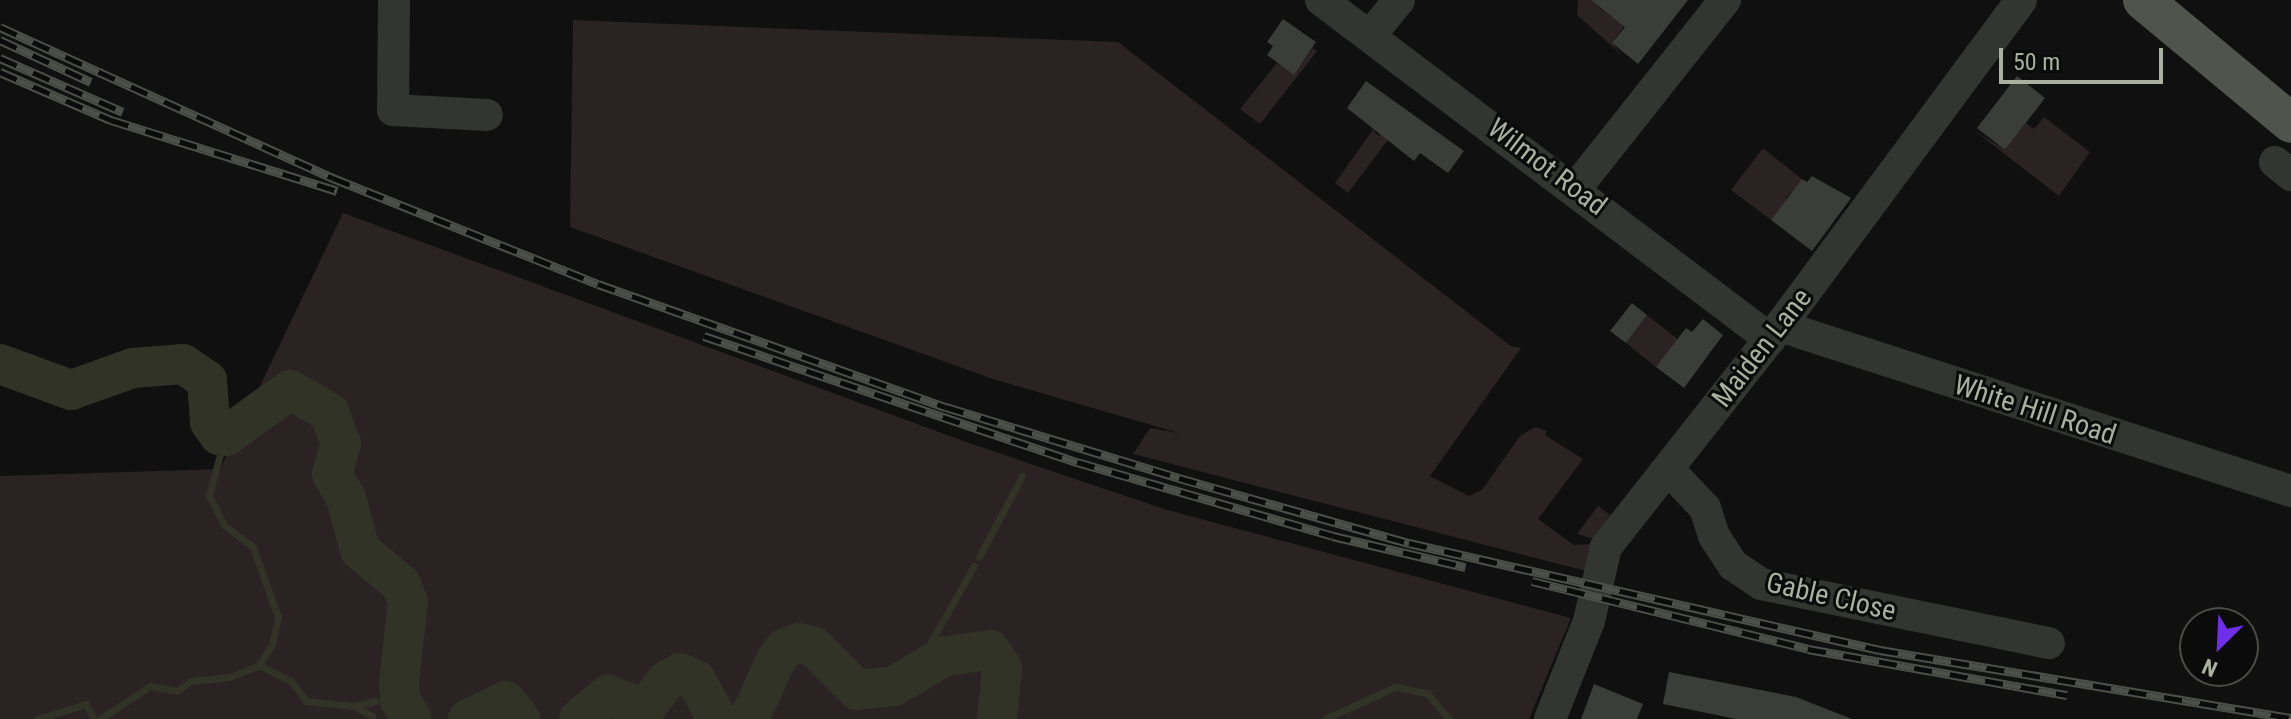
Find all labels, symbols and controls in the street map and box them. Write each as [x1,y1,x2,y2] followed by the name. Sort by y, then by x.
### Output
[2003,32,2167,82] scale bar
[2013,48,2060,76] text: 50 m
[1481,111,1613,223] street label: Wilmot Road
[1705,282,1819,414] street label: Maiden Lane
[1950,368,2120,452] street label: White Hill Road
[1763,566,1899,628] street label: Gable Close
[2179,607,2259,687] north arrow
[2199,653,2221,682] text: N

